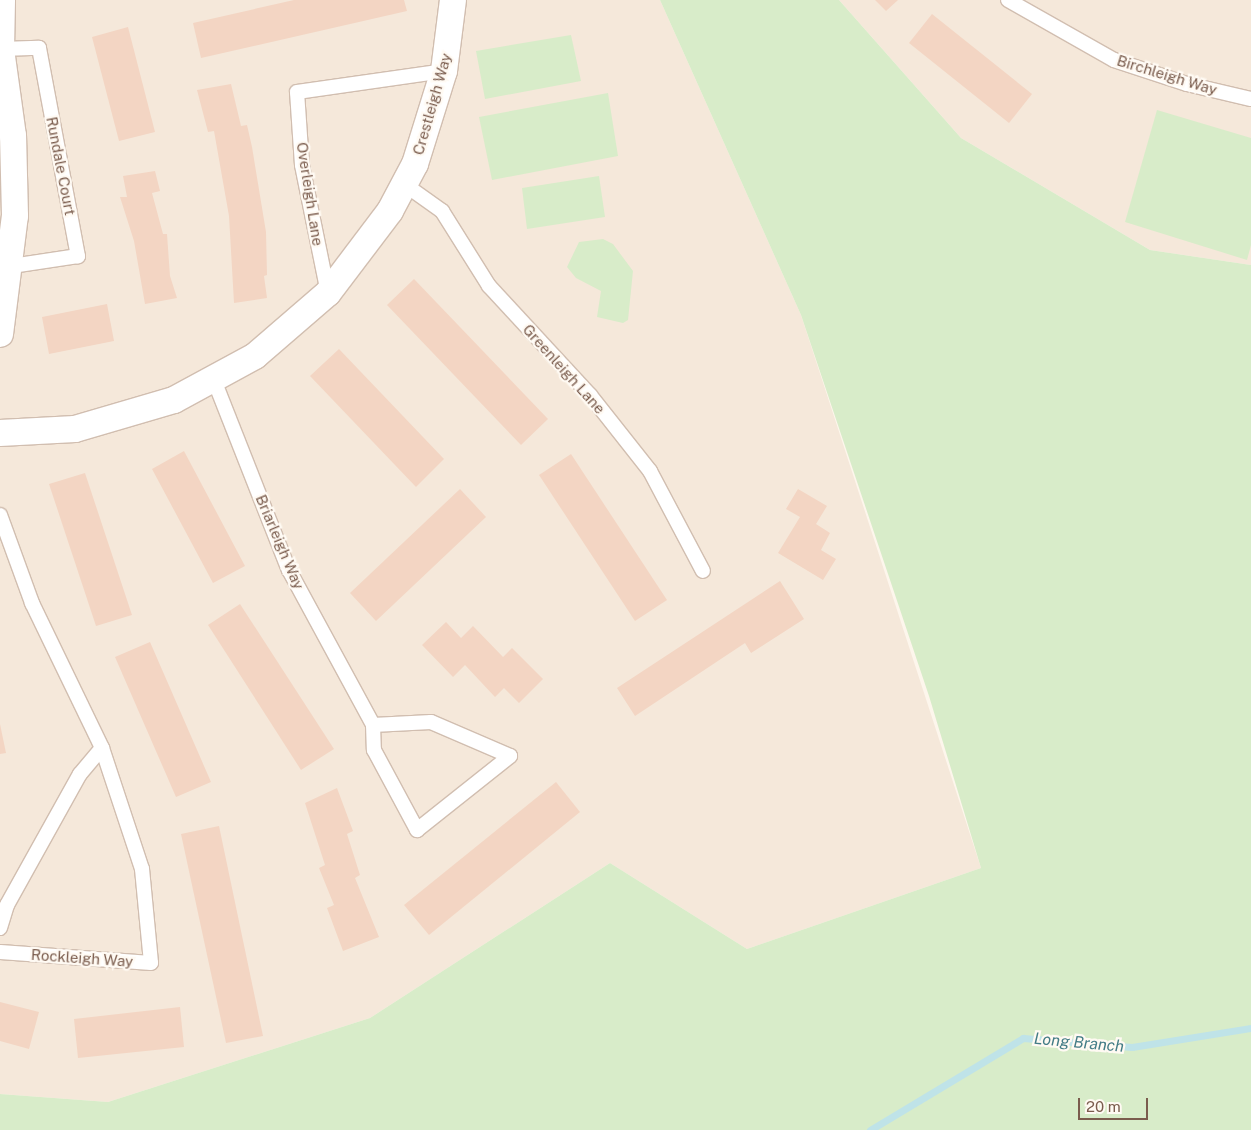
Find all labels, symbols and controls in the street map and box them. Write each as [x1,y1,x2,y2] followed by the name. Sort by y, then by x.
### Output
[409,51,455,157] street label: Crestleigh Way
[1115,51,1219,99] street label: Birchleigh Way
[43,115,79,217] street label: Rundale Court
[293,141,327,247] street label: Overleigh Lane
[519,321,609,417] street label: Greenleigh Lane
[252,492,308,592] street label: Briarleigh Way
[30,945,134,971] street label: Rockleigh Way
[1033,1029,1125,1057] water label: Long Branch
[1081,1088,1151,1120] scale bar
[1086,1098,1121,1115] text: 20 m

